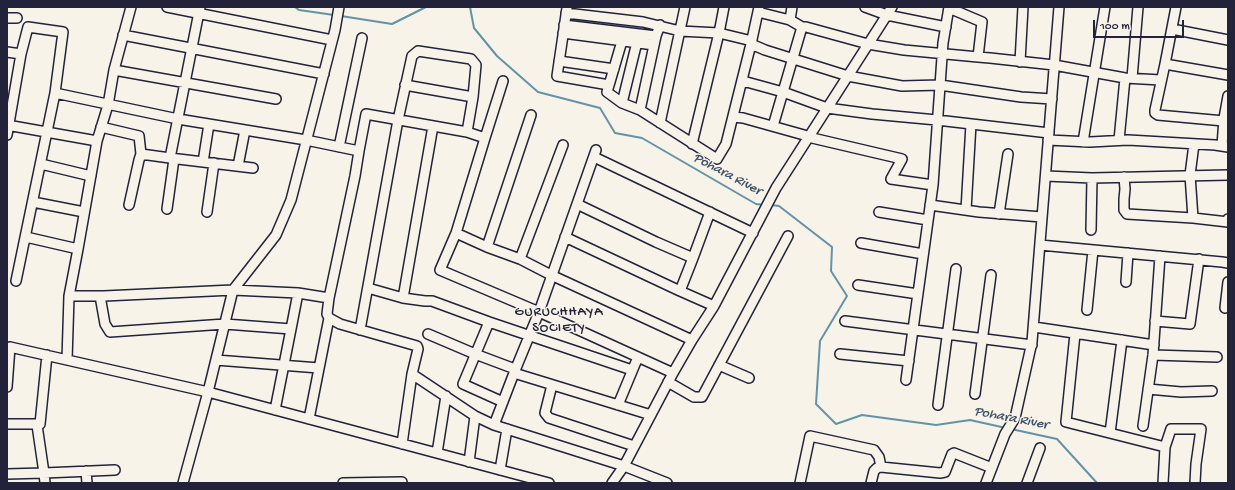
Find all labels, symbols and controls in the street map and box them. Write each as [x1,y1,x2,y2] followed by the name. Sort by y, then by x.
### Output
[1095,12,1186,38] scale bar
[1100,20,1130,34] text: 100 m
[690,150,764,200] water label: Pohara River
[515,305,603,338] district label: GURUCHHAYA SOCIETY
[973,404,1049,434] water label: Pohara River

